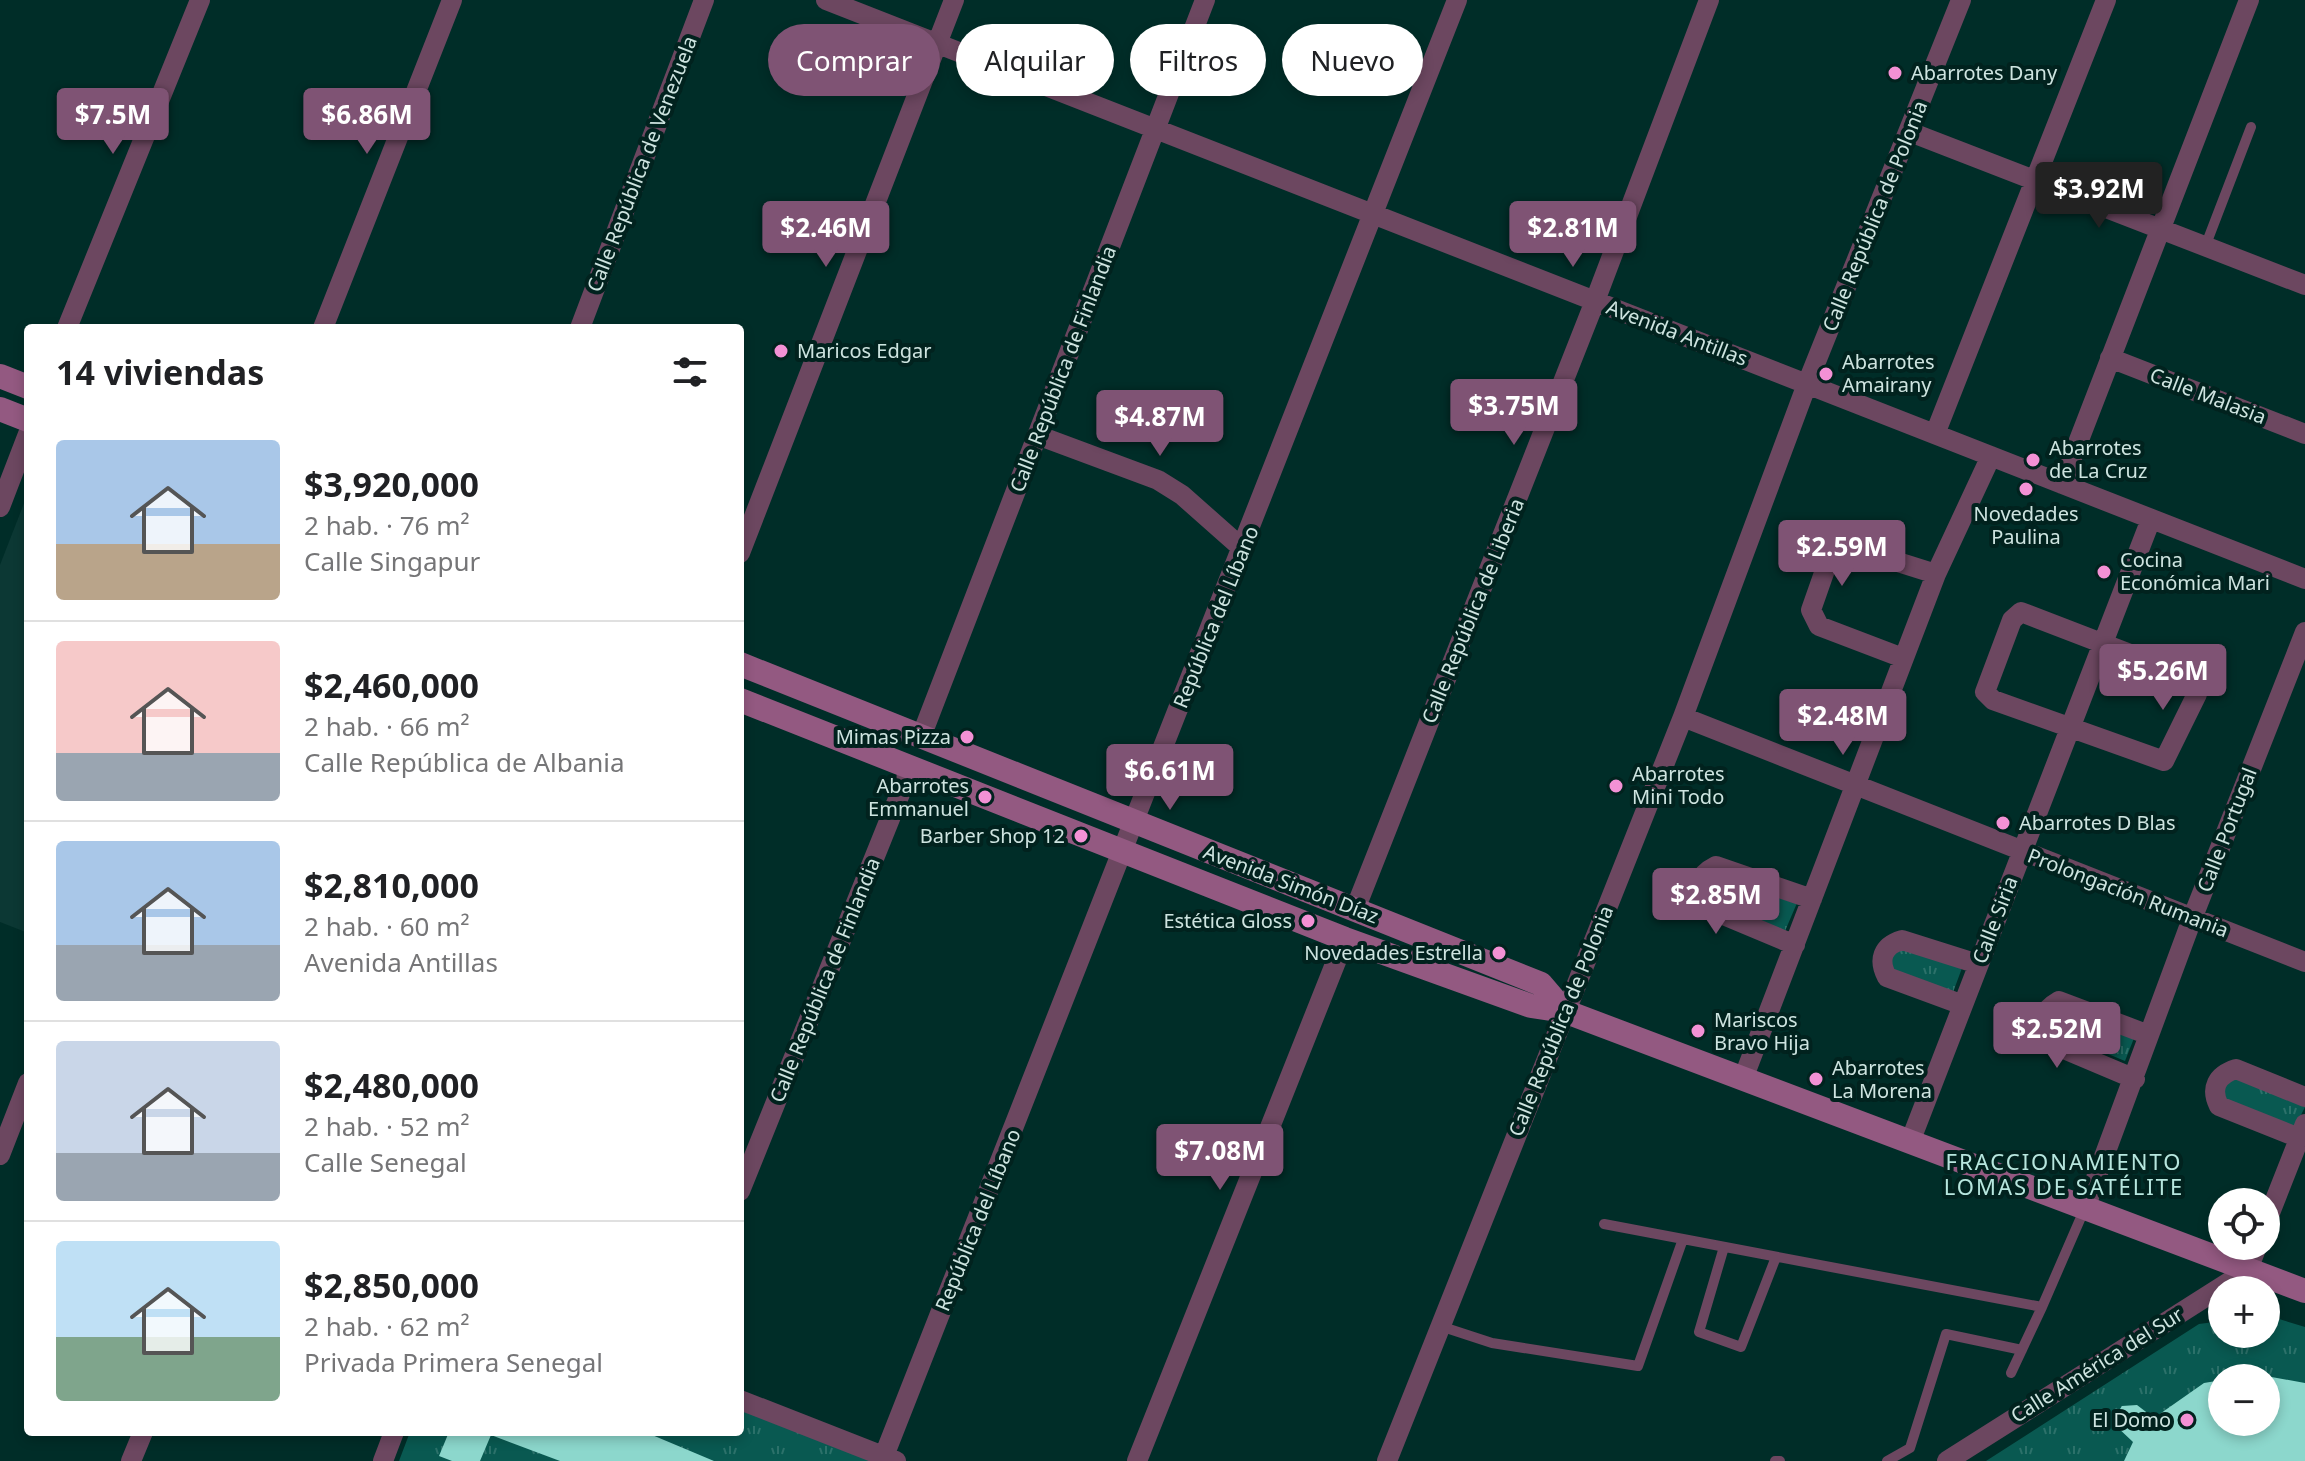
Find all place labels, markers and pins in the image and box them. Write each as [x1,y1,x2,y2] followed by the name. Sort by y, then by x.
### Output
[1911,59,2058,86] place label: Abarrotes Dany
[1886,64,1904,82] marker: Abarrotes Dany
[57,88,169,156] pin: $7.5M
[302,88,432,156] pin: $6.86M
[2034,162,2164,230] pin: $3.92M
[761,201,891,269] pin: $2.46M
[1508,201,1638,269] pin: $2.81M
[797,337,931,364] place label: Maricos Edgar
[772,342,790,360] marker: Maricos Edgar
[1842,348,1935,398] place label: Abarrotes Amairany
[1817,365,1835,383] marker: Abarrotes Amairany
[1449,379,1579,447] pin: $3.75M
[1095,390,1225,458] pin: $4.87M
[2049,434,2147,484] place label: Abarrotes de La Cruz
[2024,451,2042,469] marker: Abarrotes de La Cruz
[2017,480,2035,498] marker: Novedades Paulina
[1973,500,2079,550] place label: Novedades Paulina
[1777,520,1907,588] pin: $2.59M
[2120,546,2270,596] place label: Cocina Económica Mari
[2095,563,2113,581] marker: Cocina Económica Mari
[2098,644,2228,712] pin: $5.26M
[1778,689,1908,757] pin: $2.48M
[836,723,951,750] place label: Mimas Pizza
[958,728,976,746] marker: Mimas Pizza
[1105,744,1235,812] pin: $6.61M
[1632,760,1725,810] place label: Abarrotes Mini Todo
[868,772,969,822] place label: Abarrotes Emmanuel
[1607,777,1625,795] marker: Abarrotes Mini Todo
[976,788,994,806] marker: Abarrotes Emmanuel
[2019,809,2176,836] place label: Abarrotes D Blas
[1994,814,2012,832] marker: Abarrotes D Blas
[920,822,1065,849] place label: Barber Shop 12
[1072,827,1090,845] marker: Barber Shop 12
[1651,868,1781,936] pin: $2.85M
[1163,907,1292,934] place label: Estética Gloss
[1299,912,1317,930] marker: Estética Gloss
[1304,939,1483,966] place label: Novedades Estrella
[1490,944,1508,962] marker: Novedades Estrella
[1992,1002,2122,1070] pin: $2.52M
[1714,1006,1810,1056] place label: Mariscos Bravo Hija
[1689,1022,1707,1040] marker: Mariscos Bravo Hija
[1832,1054,1932,1104] place label: Abarrotes La Morena
[1807,1070,1825,1088] marker: Abarrotes La Morena
[1155,1124,1285,1192] pin: $7.08M
[2092,1406,2171,1433] place label: El Domo
[2178,1411,2196,1429] marker: El Domo

